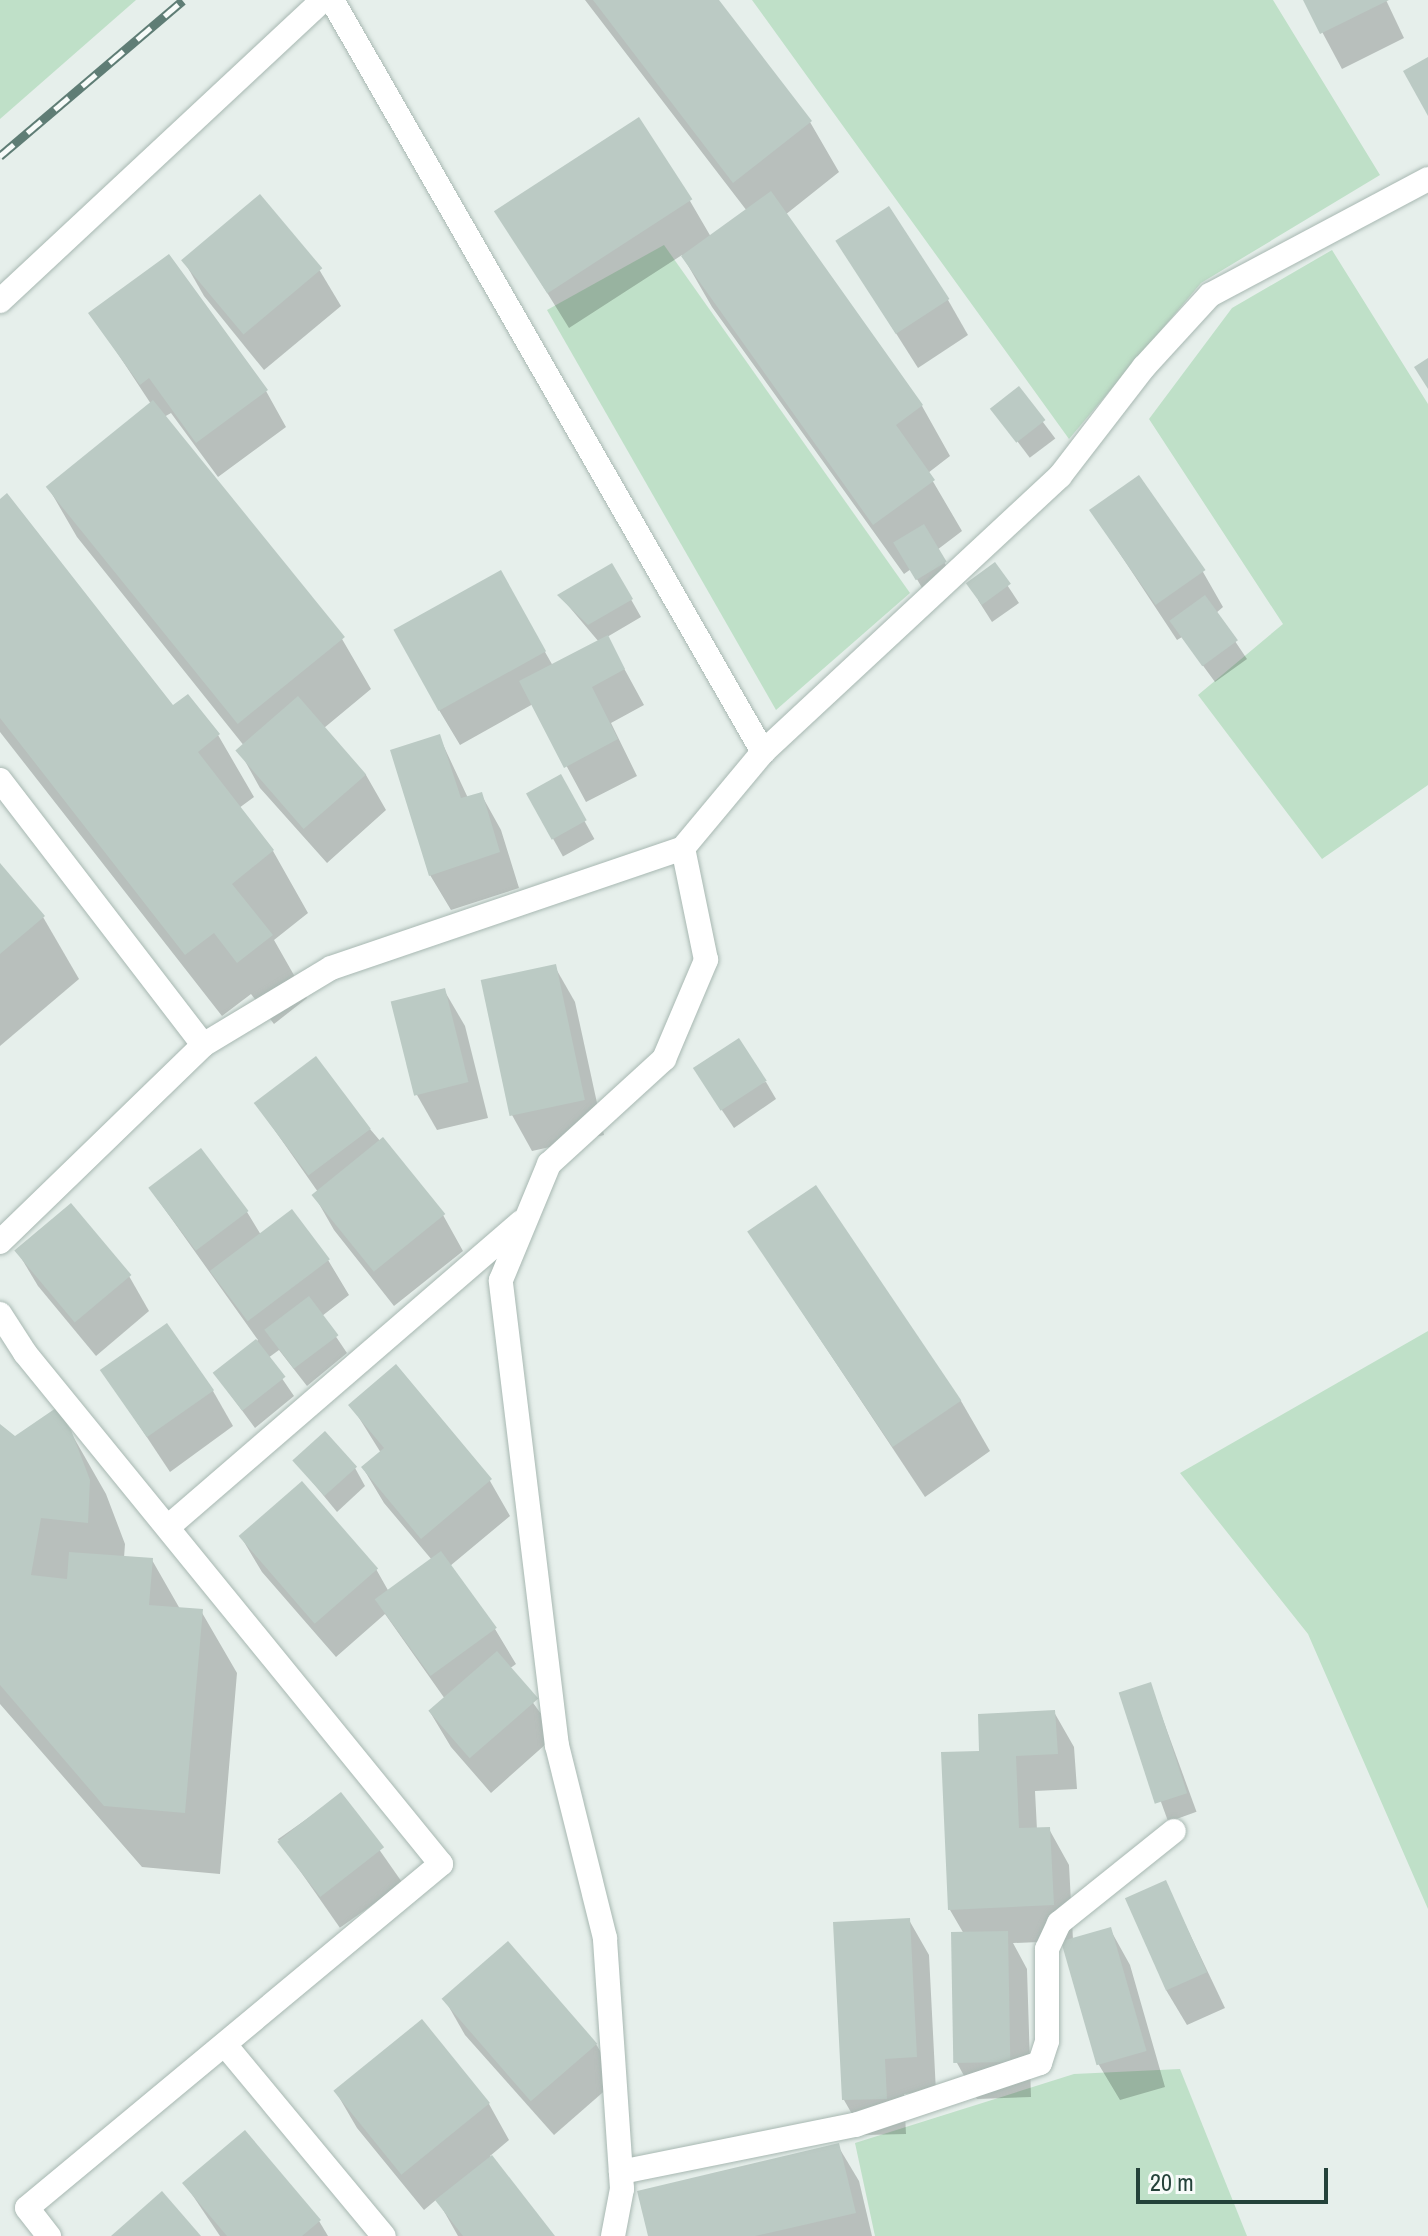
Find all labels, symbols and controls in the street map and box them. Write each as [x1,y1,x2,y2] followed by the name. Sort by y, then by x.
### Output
[1140,2152,1332,2202] scale bar
[1150,2166,1194,2198] text: 20 m

